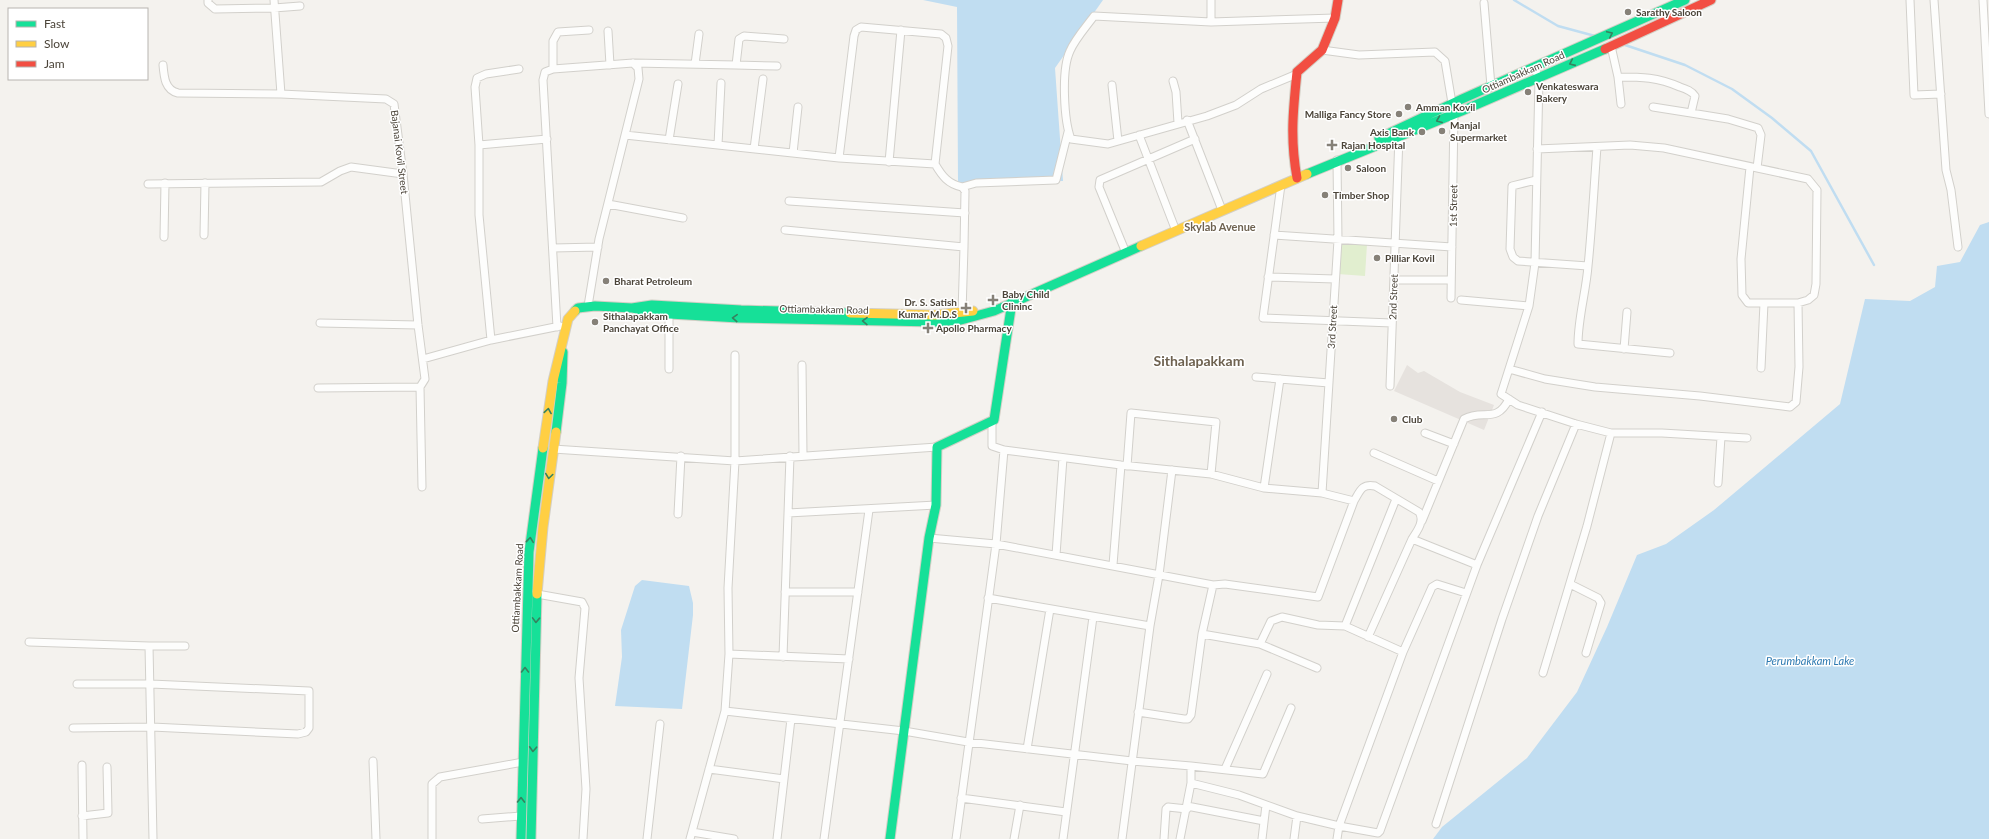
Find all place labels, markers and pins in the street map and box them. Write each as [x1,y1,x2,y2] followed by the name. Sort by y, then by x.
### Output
[1636,6,1702,18] place label: Sarathy Saloon
[1623,7,1633,17] marker: Sarathy Saloon
[1535,80,1599,104] place label: Venkateswara Bakery
[1523,87,1533,97] marker: Venkateswara Bakery
[1415,101,1475,113] place label: Amman Kovil
[1403,102,1413,112] marker: Amman Kovil
[1305,108,1392,120] place label: Malliga Fancy Store
[1394,109,1404,119] marker: Malliga Fancy Store
[1450,119,1507,143] place label: Manjal Supermarket
[1369,126,1415,138] place label: Axis Bank
[1437,126,1447,136] marker: Manjal Supermarket
[1417,127,1427,137] marker: Axis Bank
[1326,139,1338,151] marker: Rajan Hospital
[1341,139,1405,151] place label: Rajan Hospital
[1356,162,1386,174] place label: Saloon
[1343,163,1353,173] marker: Saloon
[1333,189,1390,201] place label: Timber Shop
[1320,190,1330,200] marker: Timber Shop
[1385,252,1435,264] place label: Pilliar Kovil
[1372,253,1382,263] marker: Pilliar Kovil
[614,275,692,287] place label: Bharat Petroleum
[601,276,611,286] marker: Bharat Petroleum
[1002,288,1050,312] place label: Baby Child Clininc
[987,294,999,306] marker: Baby Child Clininc
[898,296,958,320] place label: Dr. S. Satish Kumar M.D.S
[960,302,972,314] marker: Dr. S. Satish Kumar M.D.S
[603,310,679,334] place label: Sithalapakkam Panchayat Office
[590,317,600,327] marker: Sithalapakkam Panchayat Office
[935,322,1012,334] place label: Apollo Pharmacy
[923,323,933,333] marker: Apollo Pharmacy
[1402,413,1423,425] place label: Club
[1389,414,1399,424] marker: Club

